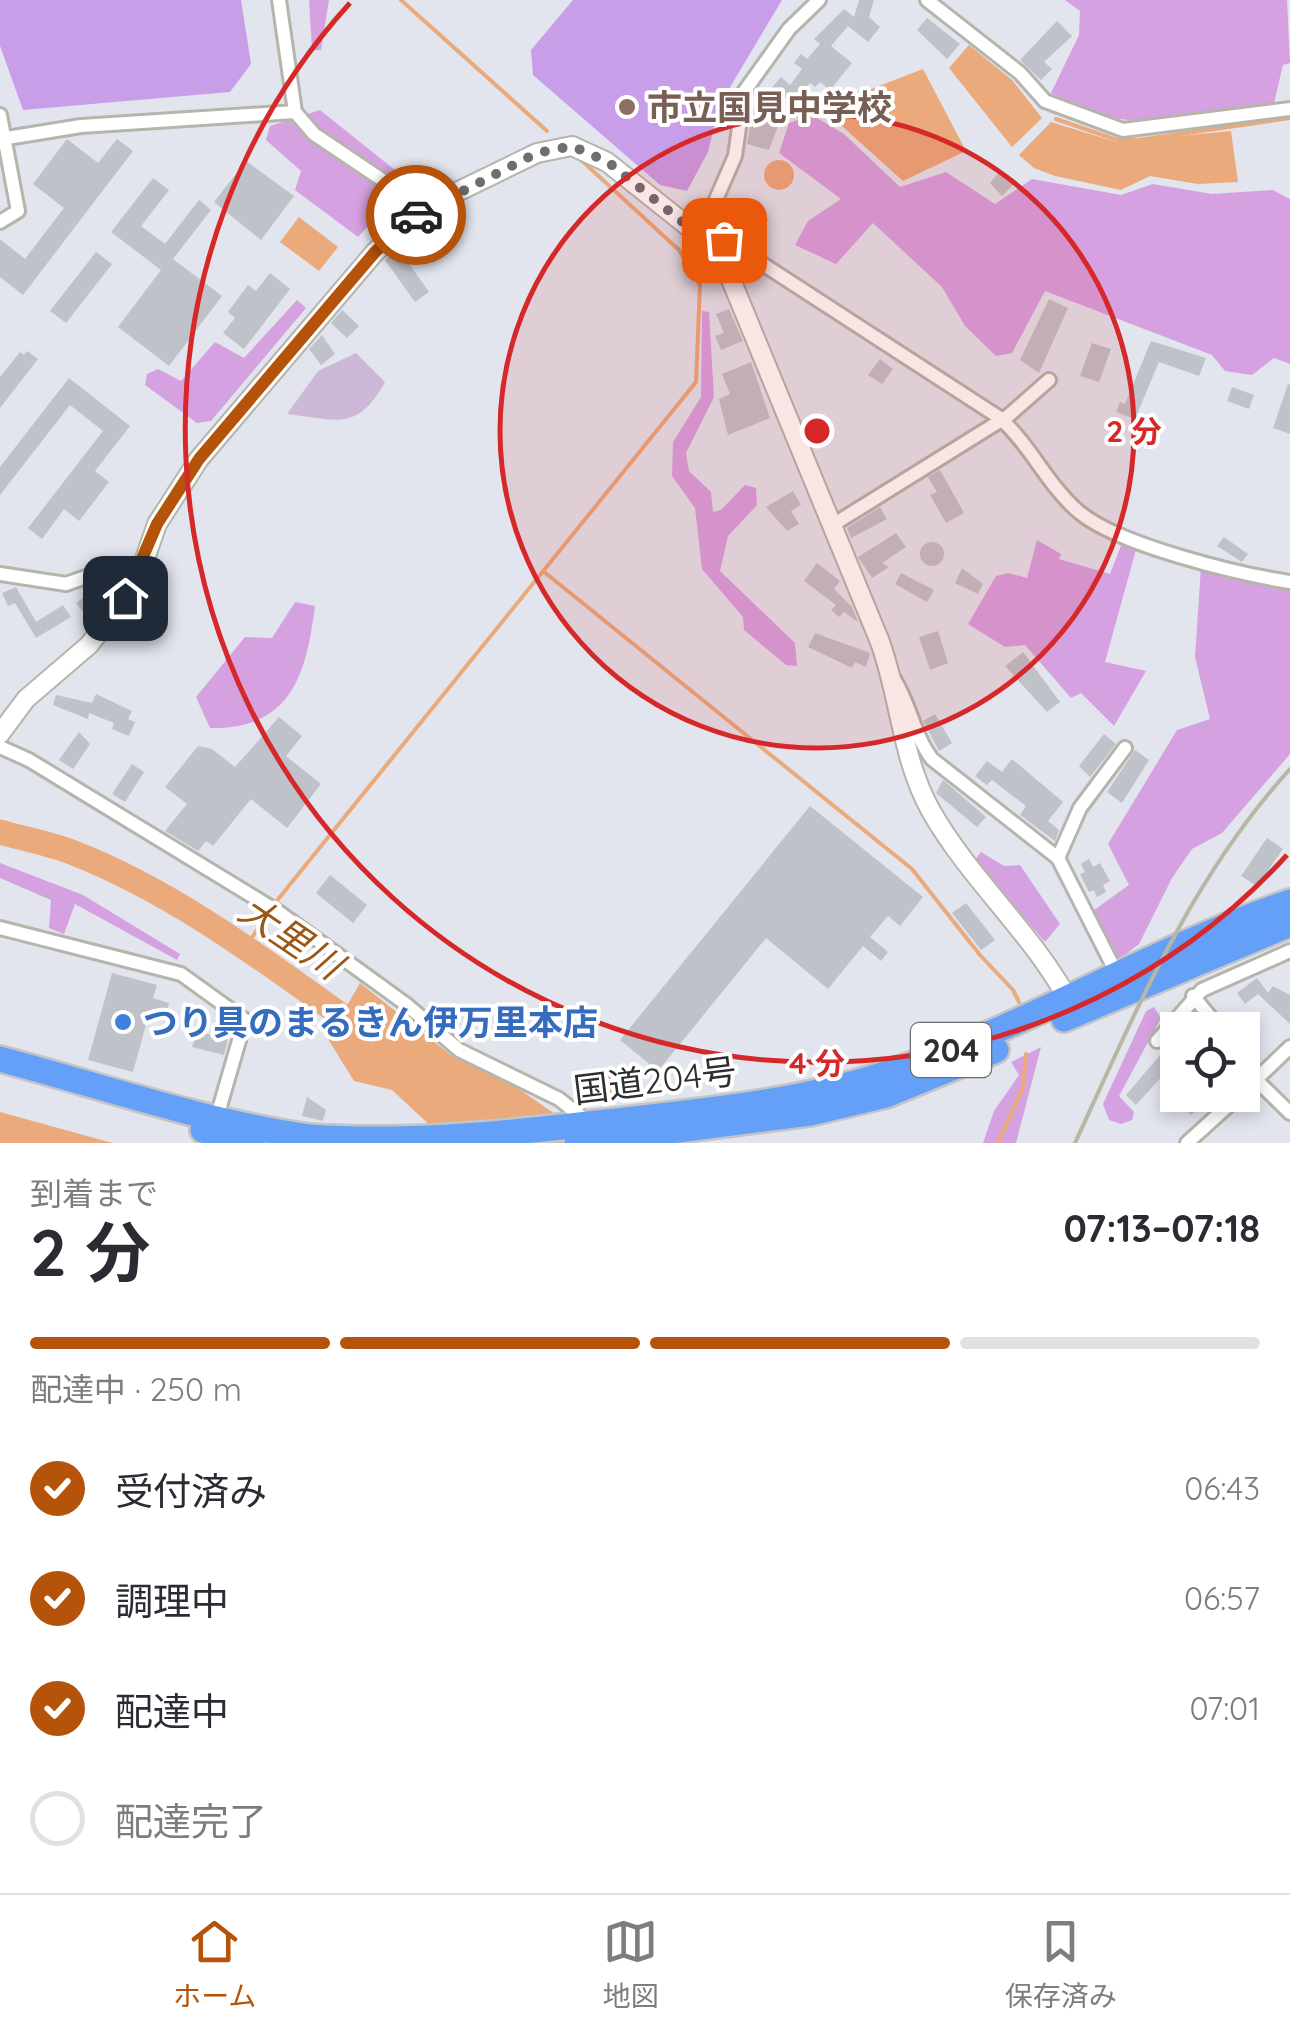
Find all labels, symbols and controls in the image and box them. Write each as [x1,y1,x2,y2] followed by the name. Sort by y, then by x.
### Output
[647,85,892,129] place label: 市立国見中学校
[616,96,638,118] marker: 市立国見中学校
[366,165,466,265] courier
[389,188,444,243] icon: car
[682,198,767,283] pin
[697,213,752,268] icon: bag
[1106,412,1162,450] text: 2 分
[799,413,835,449] centre of rings
[83,556,168,641] pin
[98,571,153,626] icon: home
[230,885,355,991] water label: 大里川
[143,1000,598,1044] place label: つり具のまるきん伊万里本店
[112,1011,134,1033] marker: つり具のまるきん伊万里本店
[1160,1012,1260,1112] map controls
[1160,1012,1260,1112] button: locate
[911,1023,991,1077] road number: 204
[789,1044,845,1082] text: 4 分
[571,1048,739,1112] street label: 国道204号
[30,1173,158,1213] text: 到着まで
[1064,1204,1260,1252] text: 07:13–07:18
[30,1211,150,1292] text: 2 分
[30,1369,242,1409] text: 配達中 · 250 m
[30,1461,85,1516] icon: check
[115,1467,267,1515] text: 受付済み
[1184,1468,1260,1508] text: 06:43
[30,1571,85,1626] icon: check
[115,1577,229,1625] text: 調理中
[1184,1578,1260,1618] text: 06:57
[30,1681,85,1736] icon: check
[115,1687,229,1735] text: 配達中
[1189,1688,1260,1728] text: 07:01
[115,1797,267,1845] text: 配達完了
[173,1914,256,2014] tab: ホーム
[603,1914,659,2014] tab: 地図
[1005,1914,1117,2014] tab: 保存済み

